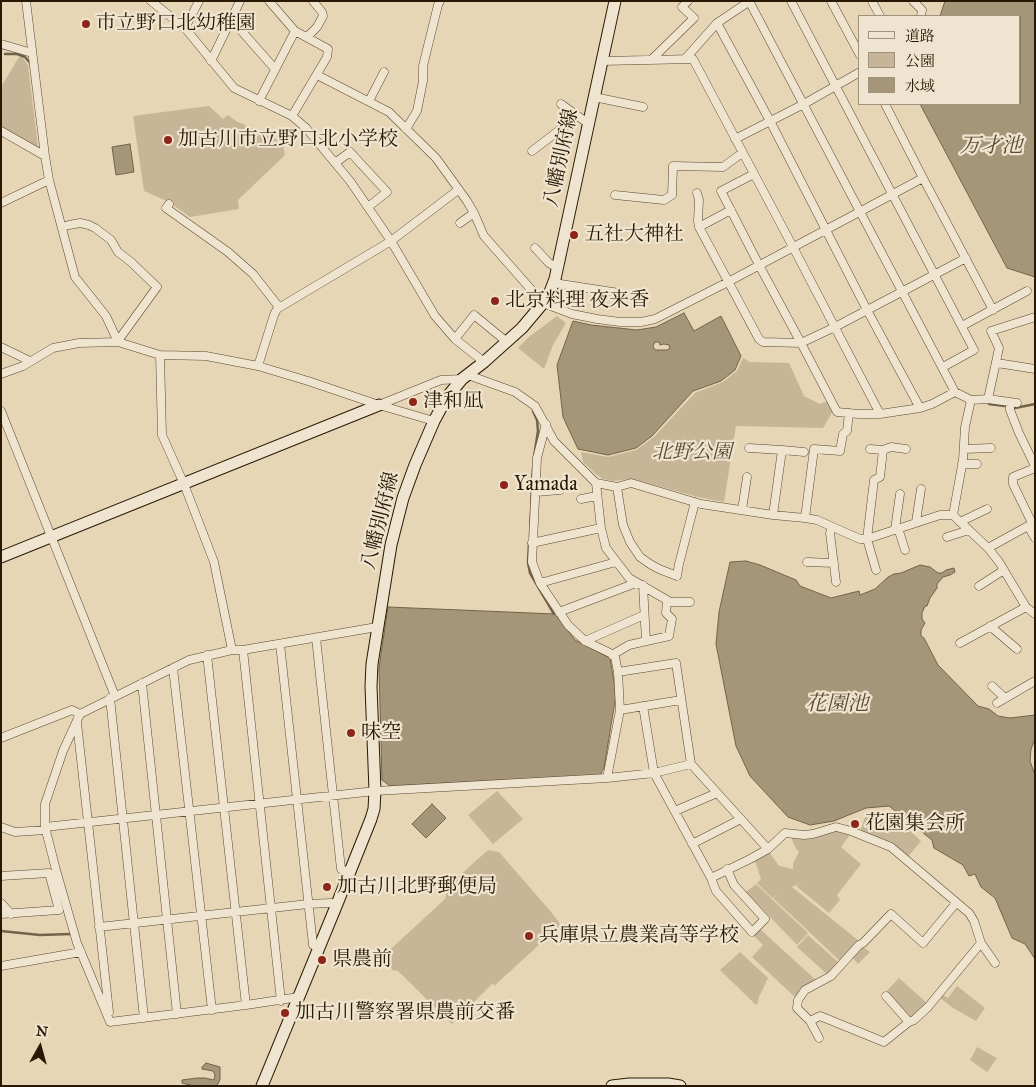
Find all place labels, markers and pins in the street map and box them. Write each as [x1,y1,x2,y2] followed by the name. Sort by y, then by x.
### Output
[96,12,256,36] place label: 市立野口北幼稚園
[80,18,92,30] marker: 市立野口北幼稚園
[178,128,398,152] place label: 加古川市立野口北小学校
[162,134,174,146] marker: 加古川市立野口北小学校
[584,223,684,247] place label: 五社大神社
[568,229,580,241] marker: 五社大神社
[505,289,649,313] place label: 北京料理 夜来香
[489,295,501,307] marker: 北京料理 夜来香
[423,390,483,414] place label: 津和凪
[407,396,419,408] marker: 津和凪
[514,473,578,497] place label: Yamada
[498,479,510,491] marker: Yamada
[361,721,401,745] place label: 味空
[345,727,357,739] marker: 味空
[865,812,965,836] place label: 花園集会所
[849,818,861,830] marker: 花園集会所
[337,875,497,899] place label: 加古川北野郵便局
[321,881,333,893] marker: 加古川北野郵便局
[539,924,739,948] place label: 兵庫県立農業高等学校
[523,930,535,942] marker: 兵庫県立農業高等学校
[332,948,392,972] place label: 県農前
[316,954,328,966] marker: 県農前
[295,1001,515,1025] place label: 加古川警察署県農前交番
[279,1007,291,1019] marker: 加古川警察署県農前交番

